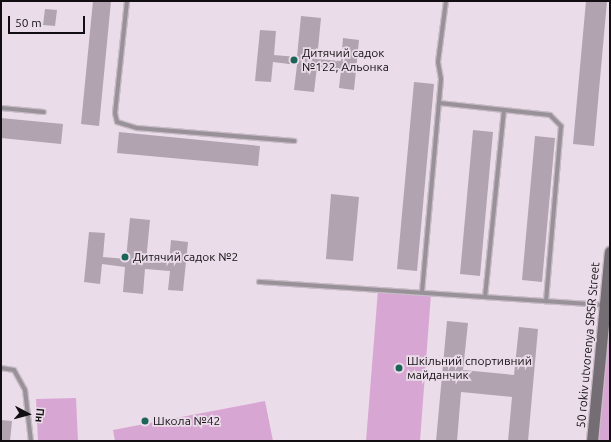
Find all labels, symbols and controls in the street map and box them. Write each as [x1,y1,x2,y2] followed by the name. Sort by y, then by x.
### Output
[10,8,87,34] scale bar
[15,16,42,29] text: 50 m
[302,46,389,74] place label: Дитячий садок №122, Альонка
[289,55,299,65] marker: Дитячий садок №122, Альонка
[133,250,238,264] place label: Дитячий садок №2
[120,252,130,262] marker: Дитячий садок №2
[574,262,602,428] street label: 50 rokiv utvorenya SRSR Street
[407,354,532,382] place label: Шкільний спортивний майданчик
[394,363,404,373] marker: Шкільний спортивний майданчик
[8,394,48,434] north arrow
[33,407,47,423] text: Пн
[153,414,220,428] place label: Школа №42
[140,416,150,426] marker: Школа №42

